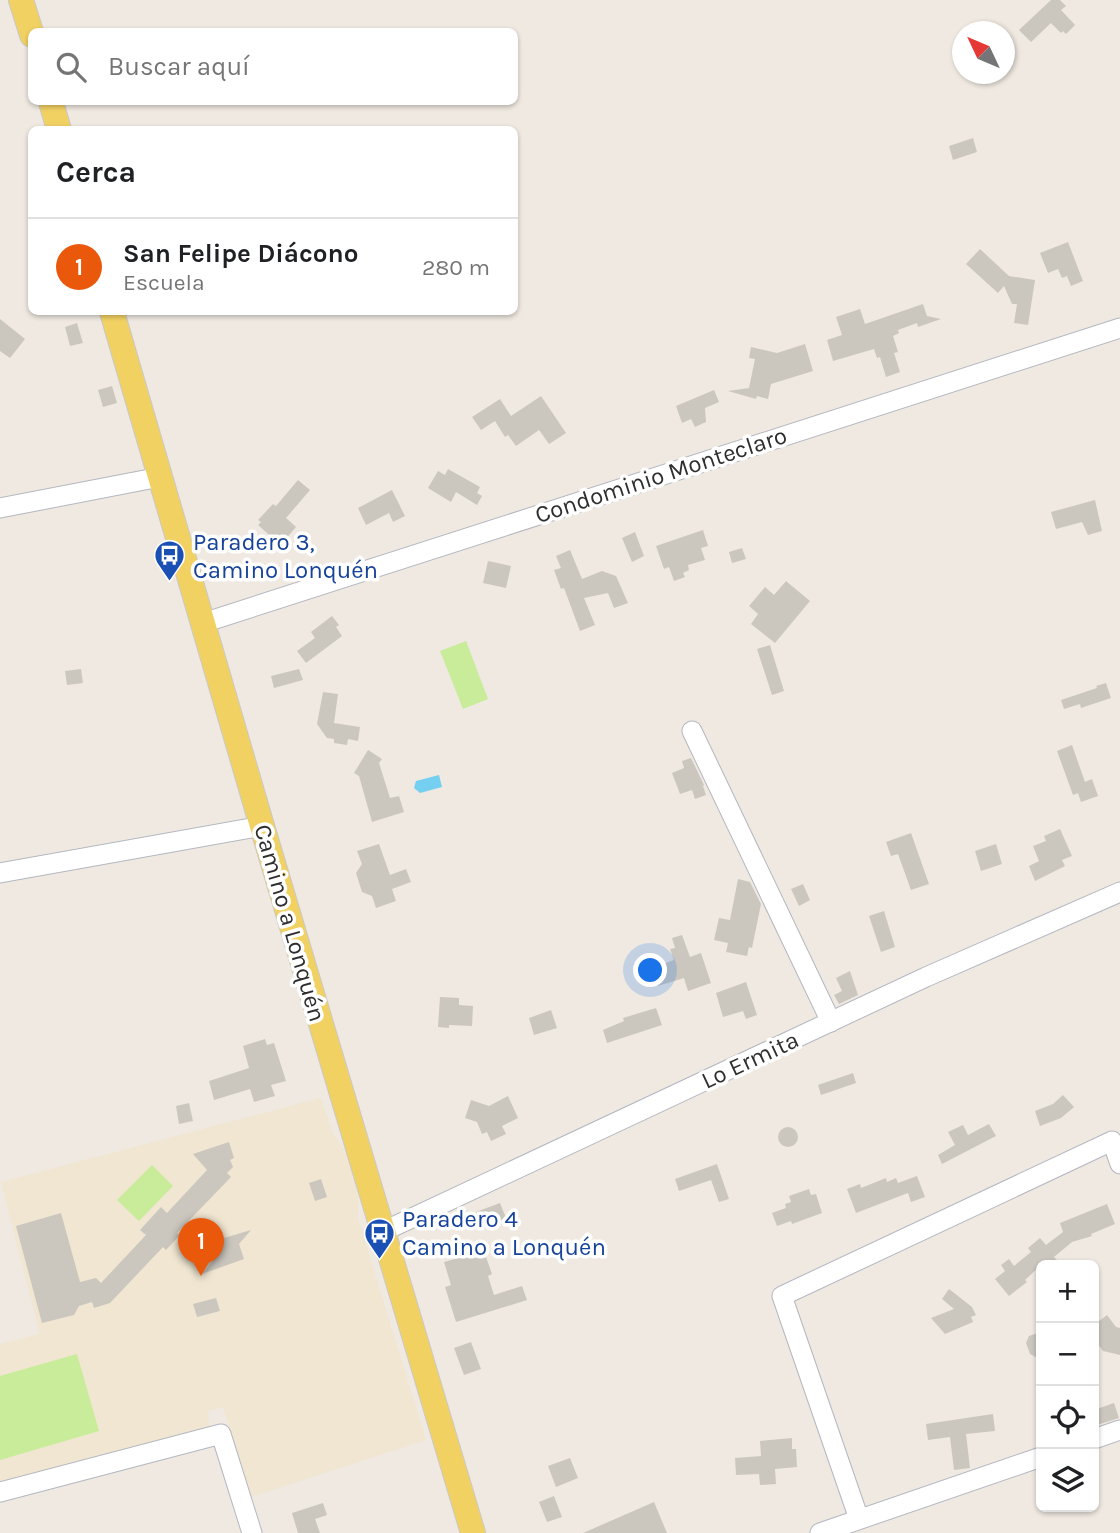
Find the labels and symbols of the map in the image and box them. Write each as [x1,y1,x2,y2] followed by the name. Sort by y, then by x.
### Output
[952,21,1015,84] north arrow
[532,421,790,529] street label: Condominio Monteclaro
[193,528,378,584] place label: Paradero 3, Camino Lonquén
[153,539,187,583] bus stop icon: Paradero 3, Camino Lonquén
[248,821,332,1025] street label: Camino a Lonquén
[633,953,667,987] your location
[697,1025,803,1095] street label: Lo Ermita
[402,1205,606,1261] place label: Paradero 4 Camino a Lonquén
[362,1216,396,1260] bus stop icon: Paradero 4 Camino a Lonquén
[178,1218,224,1276] pin: 1

